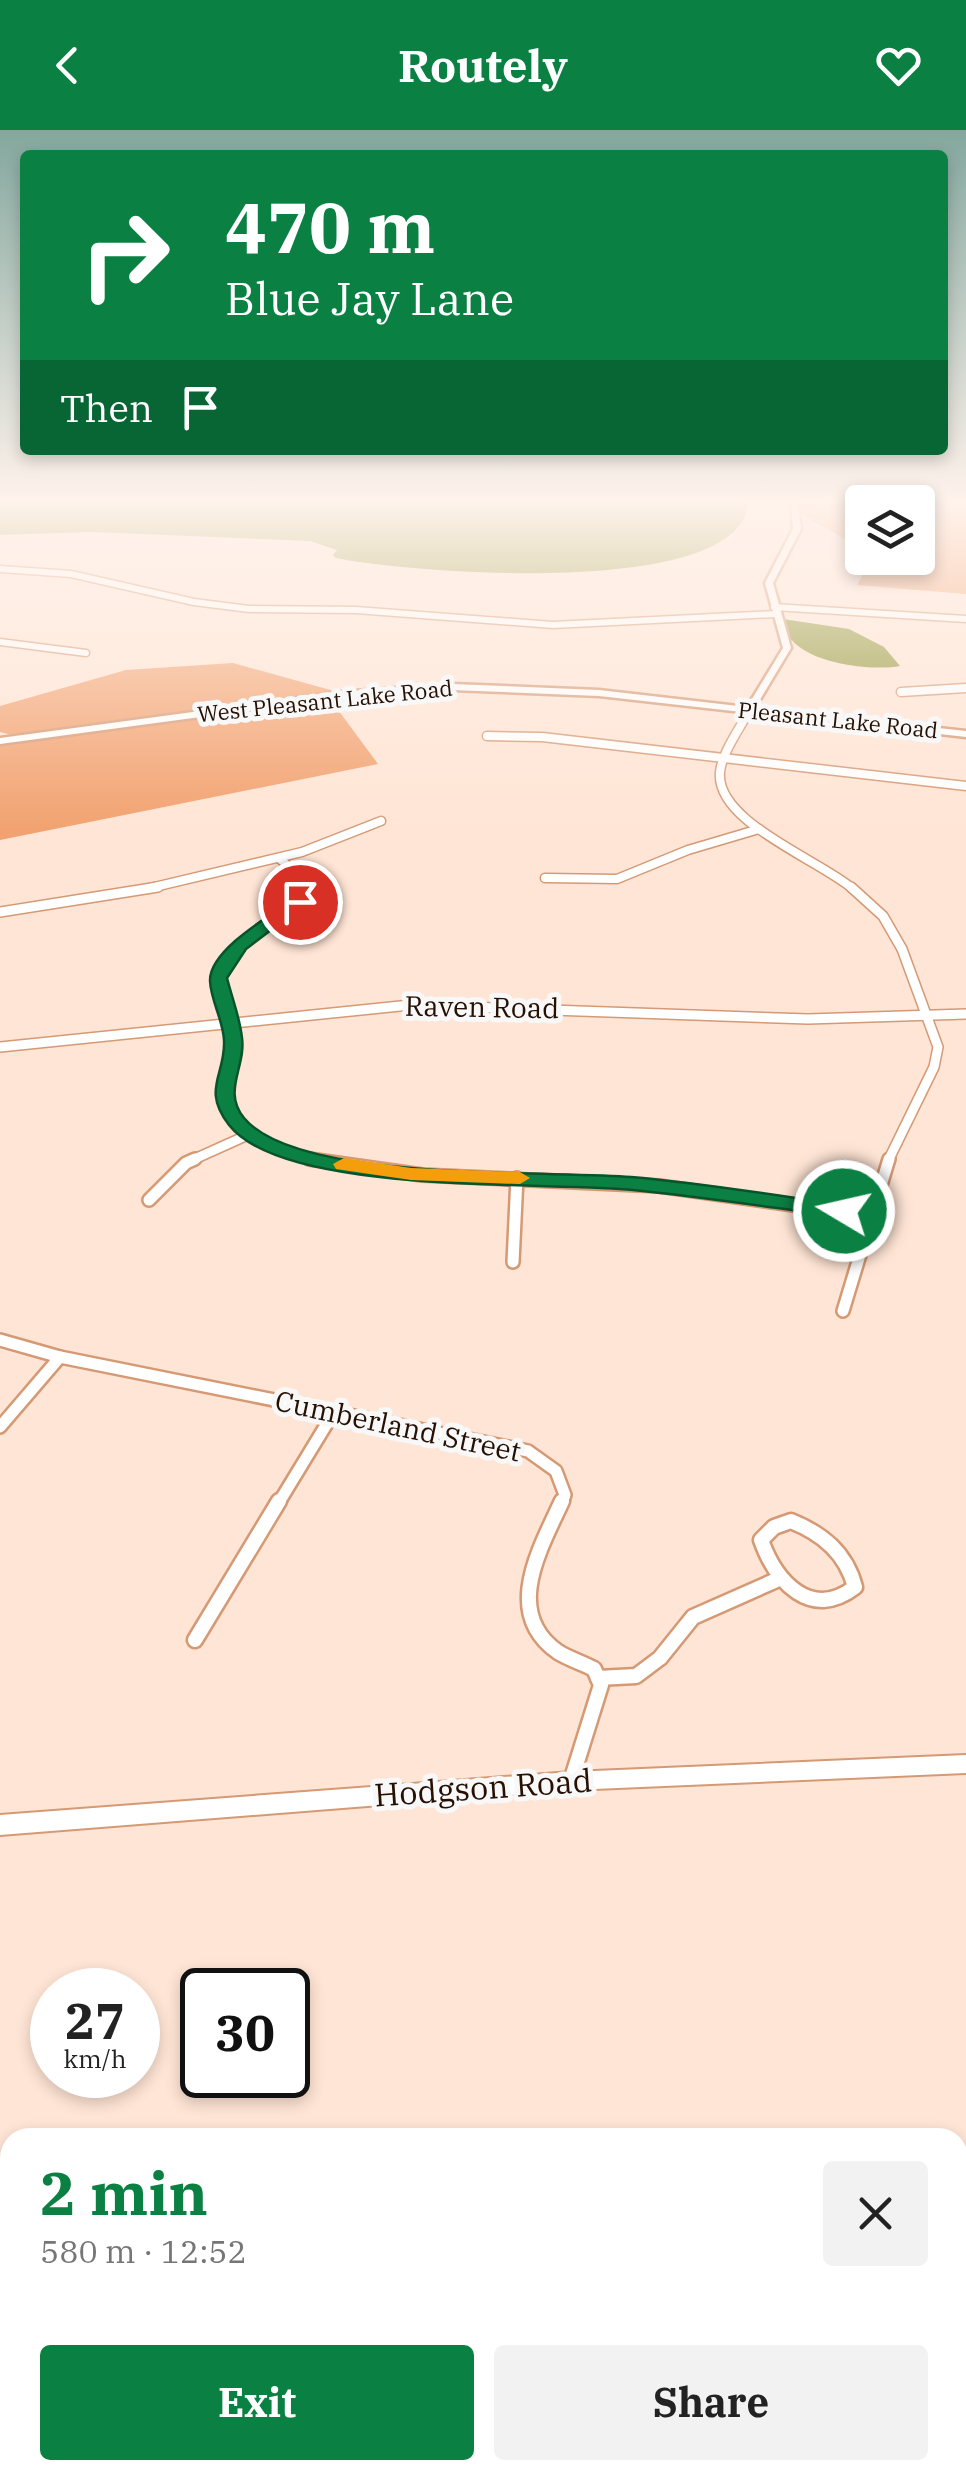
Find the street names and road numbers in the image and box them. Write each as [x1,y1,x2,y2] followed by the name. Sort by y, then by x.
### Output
[196,673,454,728] street label: West Pleasant Lake Road
[737,695,940,744] street label: Pleasant Lake Road
[404,987,560,1026] street label: Raven Road
[272,1381,525,1470] street label: Cumberland Street
[373,1758,593,1816] street label: Hodgson Road

